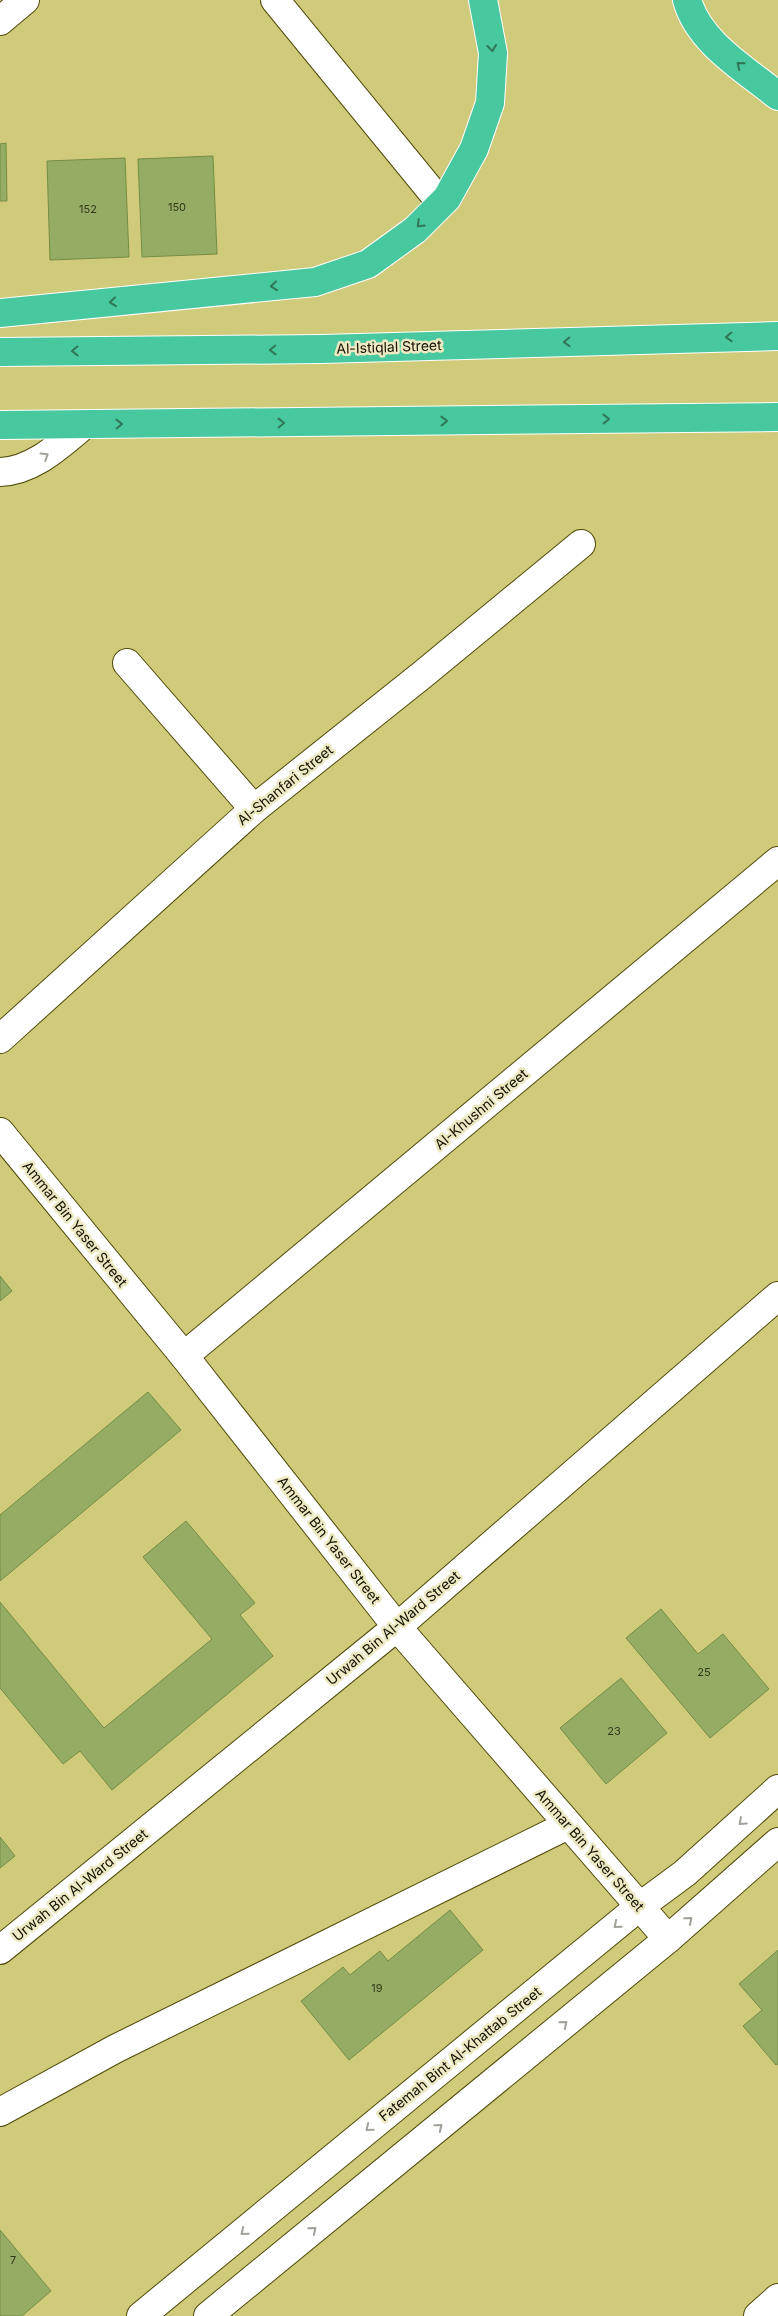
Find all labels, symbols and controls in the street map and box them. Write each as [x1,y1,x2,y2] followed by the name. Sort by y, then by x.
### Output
[486,44,497,52] one-way arrow
[737,63,746,71] one-way arrow
[168,200,186,214] house number: 150
[79,202,97,216] house number: 152
[417,218,426,227] one-way arrow
[270,280,278,291] one-way arrow
[108,296,116,307] one-way arrow
[725,332,733,342] one-way arrow
[336,336,442,357] street label: Al-Istiqlal Street
[563,337,570,347] one-way arrow
[269,344,277,355] one-way arrow
[71,346,79,357] one-way arrow
[602,414,610,424] one-way arrow
[440,415,448,426] one-way arrow
[277,417,285,428] one-way arrow
[115,419,123,430] one-way arrow
[40,452,49,462] one-way arrow
[233,741,336,828] street label: Al-Shanfari Street
[431,1064,531,1152] street label: Al-Khushni Street
[19,1157,132,1290] street label: Ammar Bin Yaser Street
[274,1473,385,1607] street label: Ammar Bin Yaser Street
[323,1567,463,1688] street label: Urwah Bin Al-Ward Street
[697,1665,711,1679] house number: 25
[607,1724,621,1738] house number: 23
[533,1785,648,1915] street label: Ammar Bin Yaser Street
[738,1816,747,1825] one-way arrow
[9,1825,151,1944] street label: Urwah Bin Al-Ward Street
[684,1917,693,1926] one-way arrow
[613,1920,622,1929] one-way arrow
[371,1981,383,1995] house number: 19
[375,1983,545,2124] street label: Fatemah Bint Al-Khattab Street
[559,2020,568,2029] one-way arrow
[366,2123,375,2132] one-way arrow
[433,2123,442,2132] one-way arrow
[241,2226,250,2234] one-way arrow
[307,2227,316,2235] one-way arrow
[10,2253,16,2267] house number: 7

